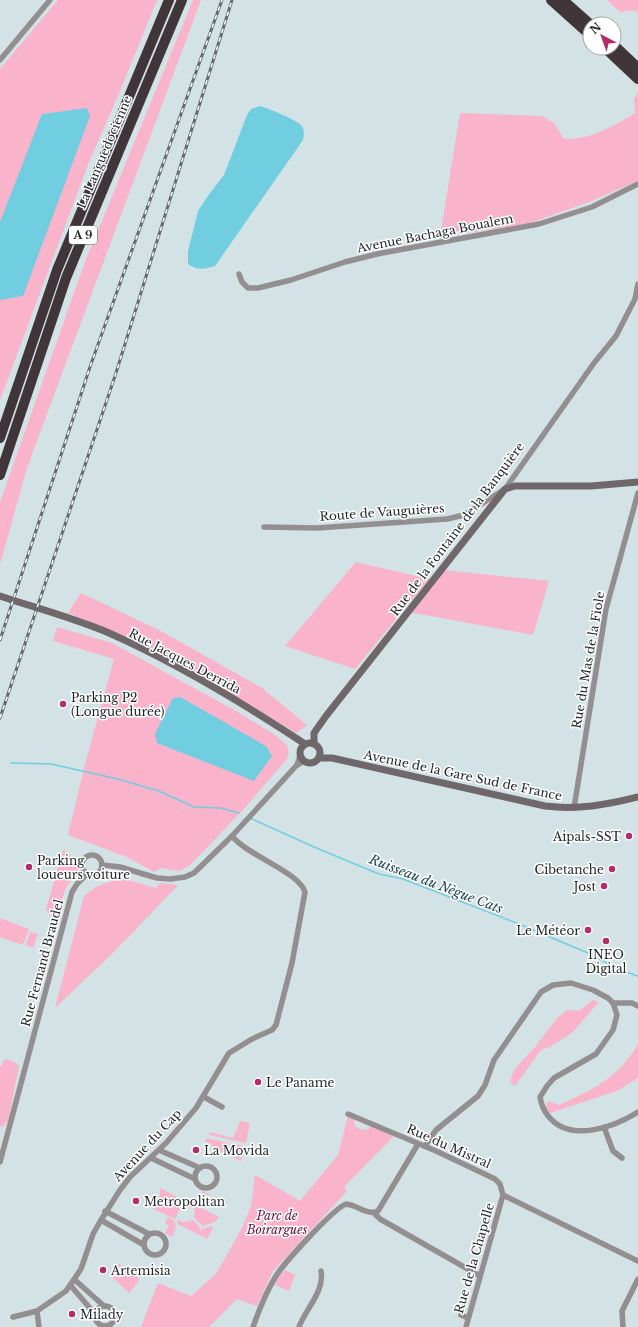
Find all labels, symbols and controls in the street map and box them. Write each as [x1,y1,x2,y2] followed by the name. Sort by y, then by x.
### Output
[582,16,622,56] north arrow
[587,19,604,37] text: N
[73,93,135,211] street label: La Languedocienne
[355,210,515,256] street label: Avenue Bachaga Boualem
[69,226,97,244] road number: A 9
[387,439,527,619] street label: Rue de la Fontaine de la Banquière
[319,500,445,524] street label: Route de Vauguières
[569,590,607,730] street label: Rue du Mas de la Fiole
[126,625,244,697] street label: Rue Jacques Derrida
[71,690,165,719] place label: Parking P2 (Longue durée)
[58,699,68,709] marker: Parking P2 (Longue durée)
[362,746,563,803] street label: Avenue de la Gare Sud de France
[552,829,621,844] place label: Aipals-SST
[624,831,634,841] marker: Aipals-SST
[366,850,505,917] water label: Ruisseau du Nègue Cats
[37,853,130,882] place label: Parking loueurs voiture
[24,862,34,872] marker: Parking loueurs voiture
[535,862,604,877] place label: Cibetanche
[607,864,617,874] marker: Cibetanche
[572,879,596,894] place label: Jost
[599,881,609,891] marker: Jost
[18,898,66,1028] street label: Rue Fernand Braudel
[516,923,580,938] place label: Le Météor
[583,925,593,935] marker: Le Météor
[601,936,611,946] marker: INEO Digital
[585,947,627,976] place label: INEO Digital
[266,1075,335,1090] place label: Le Paname
[253,1077,263,1087] marker: Le Paname
[109,1106,184,1185] street label: Avenue du Cap
[404,1121,494,1171] street label: Rue du Mistral
[204,1143,270,1158] place label: La Movida
[191,1145,201,1155] marker: La Movida
[144,1194,225,1209] place label: Metropolitan
[131,1196,141,1206] marker: Metropolitan
[451,1201,497,1315] street label: Rue de la Chapelle
[246,1208,308,1237] park label: Parc de Boirargues
[110,1263,171,1278] place label: Artemisia
[98,1265,108,1275] marker: Artemisia
[80,1307,124,1322] place label: Milady
[67,1309,77,1319] marker: Milady

